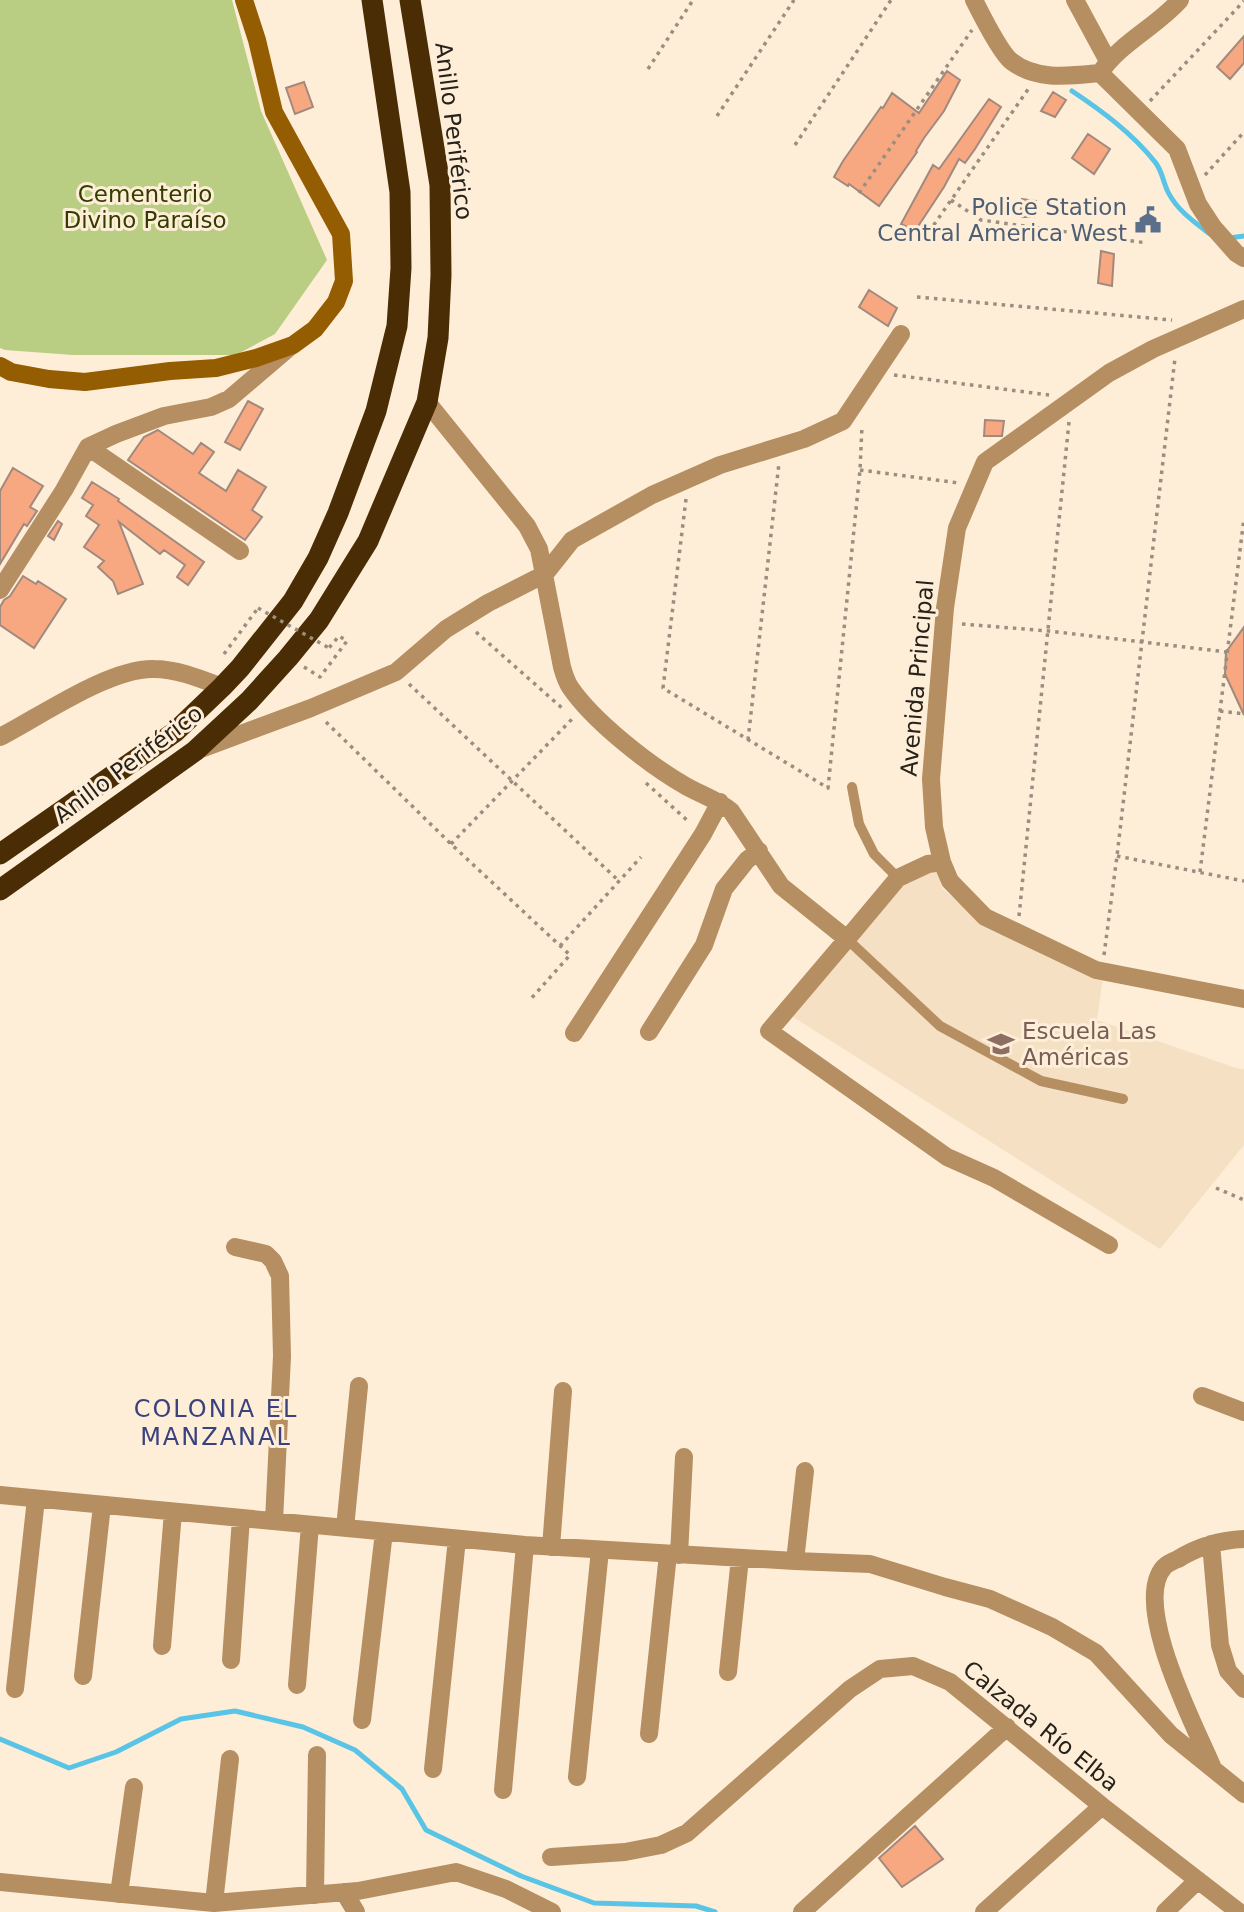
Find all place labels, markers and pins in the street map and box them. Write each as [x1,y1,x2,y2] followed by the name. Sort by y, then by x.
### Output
[877,194,1127,246] place label: Police Station Central America West
[1133,205,1163,235] public building icon: Police Station Central America West
[1022,1018,1157,1070] place label: Escuela Las Américas
[986,1029,1016,1059] school or university icon: Escuela Las Américas

